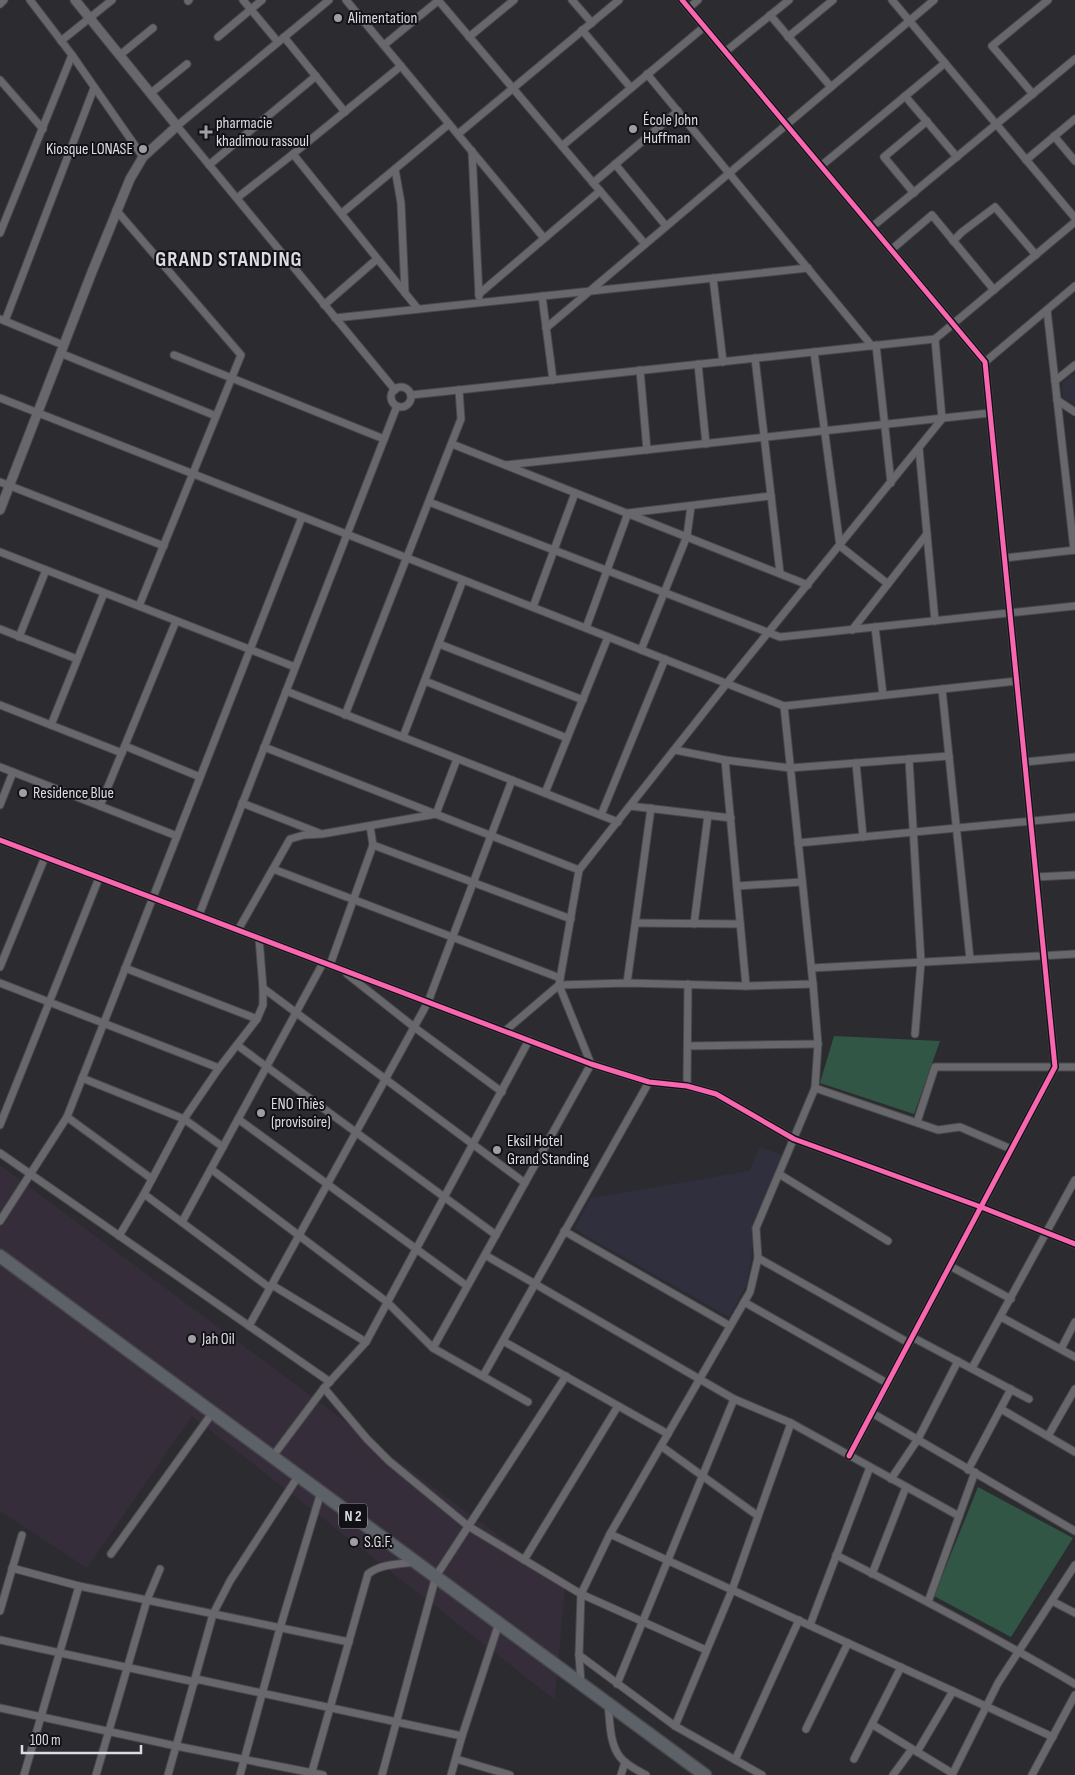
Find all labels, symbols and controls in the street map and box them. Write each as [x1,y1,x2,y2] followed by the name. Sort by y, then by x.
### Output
[347,9,417,28] place label: Alimentation
[332,12,344,24] marker: Alimentation
[643,111,698,148] place label: École John Huffman
[216,114,309,151] place label: pharmacie khadimou rassoul
[627,123,639,135] marker: École John Huffman
[200,126,212,138] marker: pharmacie khadimou rassoul
[46,140,133,159] place label: Kiosque LONASE
[137,143,149,155] marker: Kiosque LONASE
[155,247,303,272] district label: GRAND STANDING
[33,784,114,803] place label: Residence Blue
[17,787,29,799] marker: Residence Blue
[271,1095,331,1132] place label: ENO Thiès (provisoire)
[255,1107,267,1119] marker: ENO Thiès (provisoire)
[507,1132,589,1169] place label: Eksil Hotel Grand Standing
[491,1144,503,1156] marker: Eksil Hotel Grand Standing
[201,1330,235,1349] place label: Jah Oil
[186,1333,198,1345] marker: Jah Oil
[339,1504,367,1528] road number: N 2
[364,1533,393,1552] place label: S.G.F.
[348,1536,360,1548] marker: S.G.F.
[22,1722,141,1754] scale bar
[30,1731,61,1750] text: 100 m

